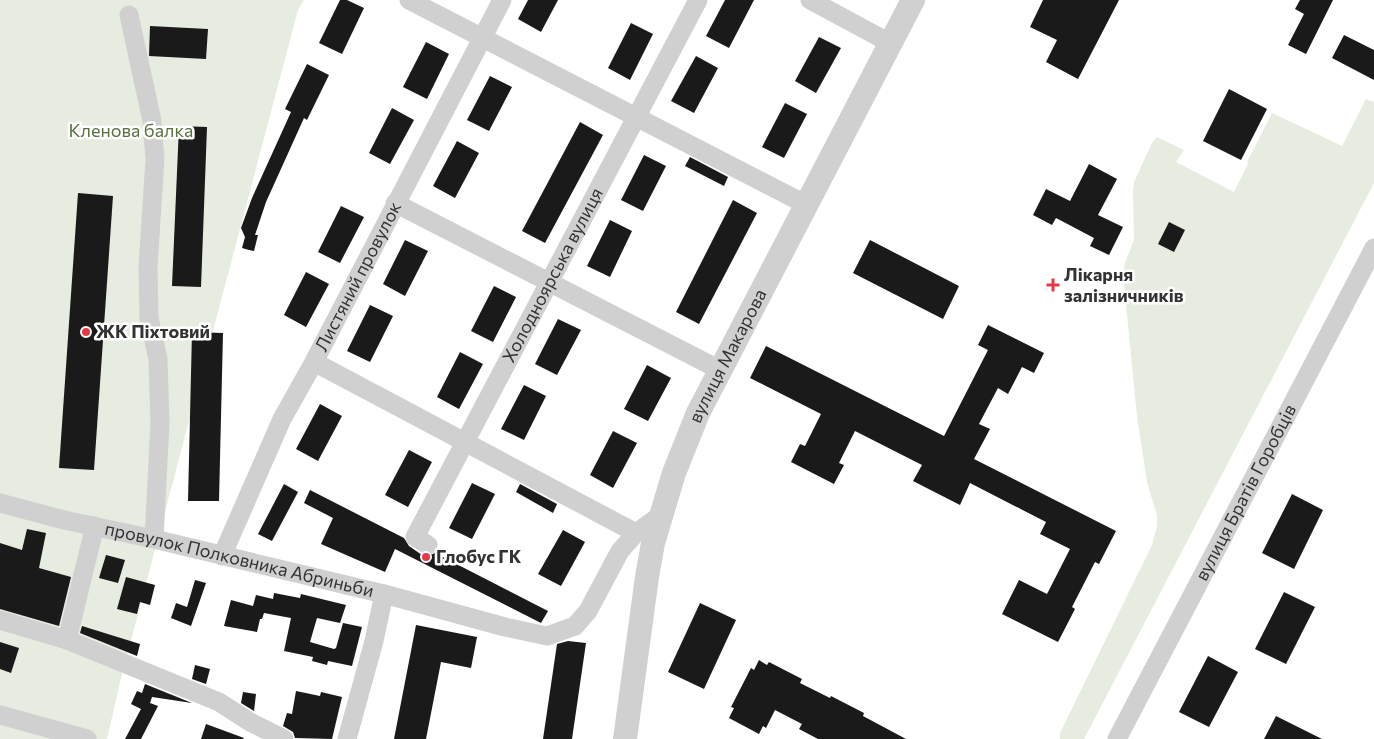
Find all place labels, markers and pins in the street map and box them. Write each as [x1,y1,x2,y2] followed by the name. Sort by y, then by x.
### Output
[1064,263,1184,306] place label: Лікарня залізничників
[1046,278,1060,292] marker: Лікарня залізничників
[96,320,210,342] place label: ЖК Піхтовий
[80,326,92,338] marker: ЖК Піхтовий
[436,545,522,567] place label: Глобус ГК
[420,551,432,563] marker: Глобус ГК

